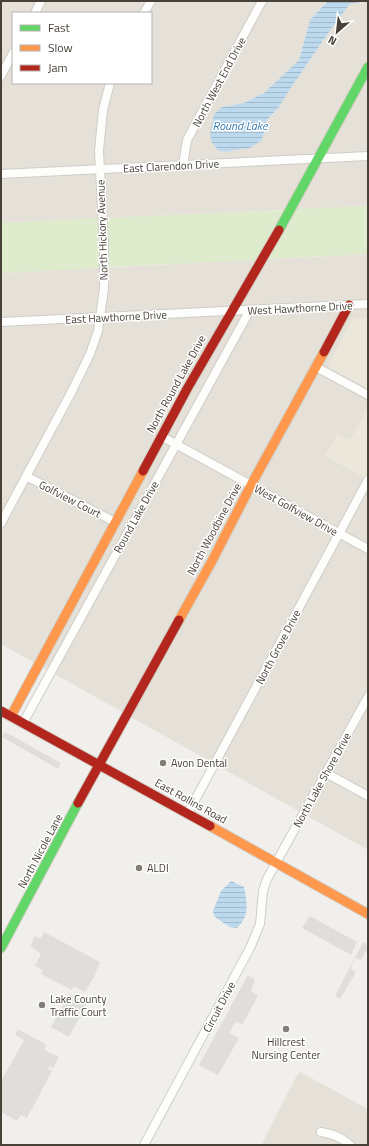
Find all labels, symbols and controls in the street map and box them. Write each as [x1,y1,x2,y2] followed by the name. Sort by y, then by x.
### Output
[12,12,152,84] legend
[317,12,357,52] north arrow
[48,18,71,37] text: Fast
[325,32,339,50] text: N
[188,34,250,130] street label: North West End Drive
[48,38,73,57] text: Slow
[48,58,68,77] text: Jam
[212,116,269,135] water label: Round Lake
[123,155,220,177] street label: East Clarendon Drive
[92,179,112,281] street label: North Hickory Avenue
[247,297,353,319] street label: West Hawthorne Drive
[65,306,168,328] street label: East Hawthorne Drive
[142,332,210,436] street label: North Round Lake Drive
[36,476,104,522] street label: Golfview Court
[110,478,163,556] street label: Round Lake Drive
[183,480,245,578] street label: North Woodbine Drive
[251,480,341,540] street label: West Golfview Drive
[252,606,305,687] street label: North Grove Drive
[289,729,355,830] street label: North Lake Shore Drive
[171,755,227,771] place label: Avon Dental
[158,758,168,768] marker: Avon Dental
[152,775,230,828] street label: East Rollins Road
[14,811,67,891] street label: North Nicole Lane
[147,860,169,876] place label: ALDI
[134,863,144,873] marker: ALDI
[199,978,239,1035] street label: Circuit Drive
[50,991,107,1020] place label: Lake County Traffic Court
[37,1000,47,1010] marker: Lake County Traffic Court
[281,1024,291,1034] marker: Hillcrest Nursing Center
[251,1034,321,1063] place label: Hillcrest Nursing Center

